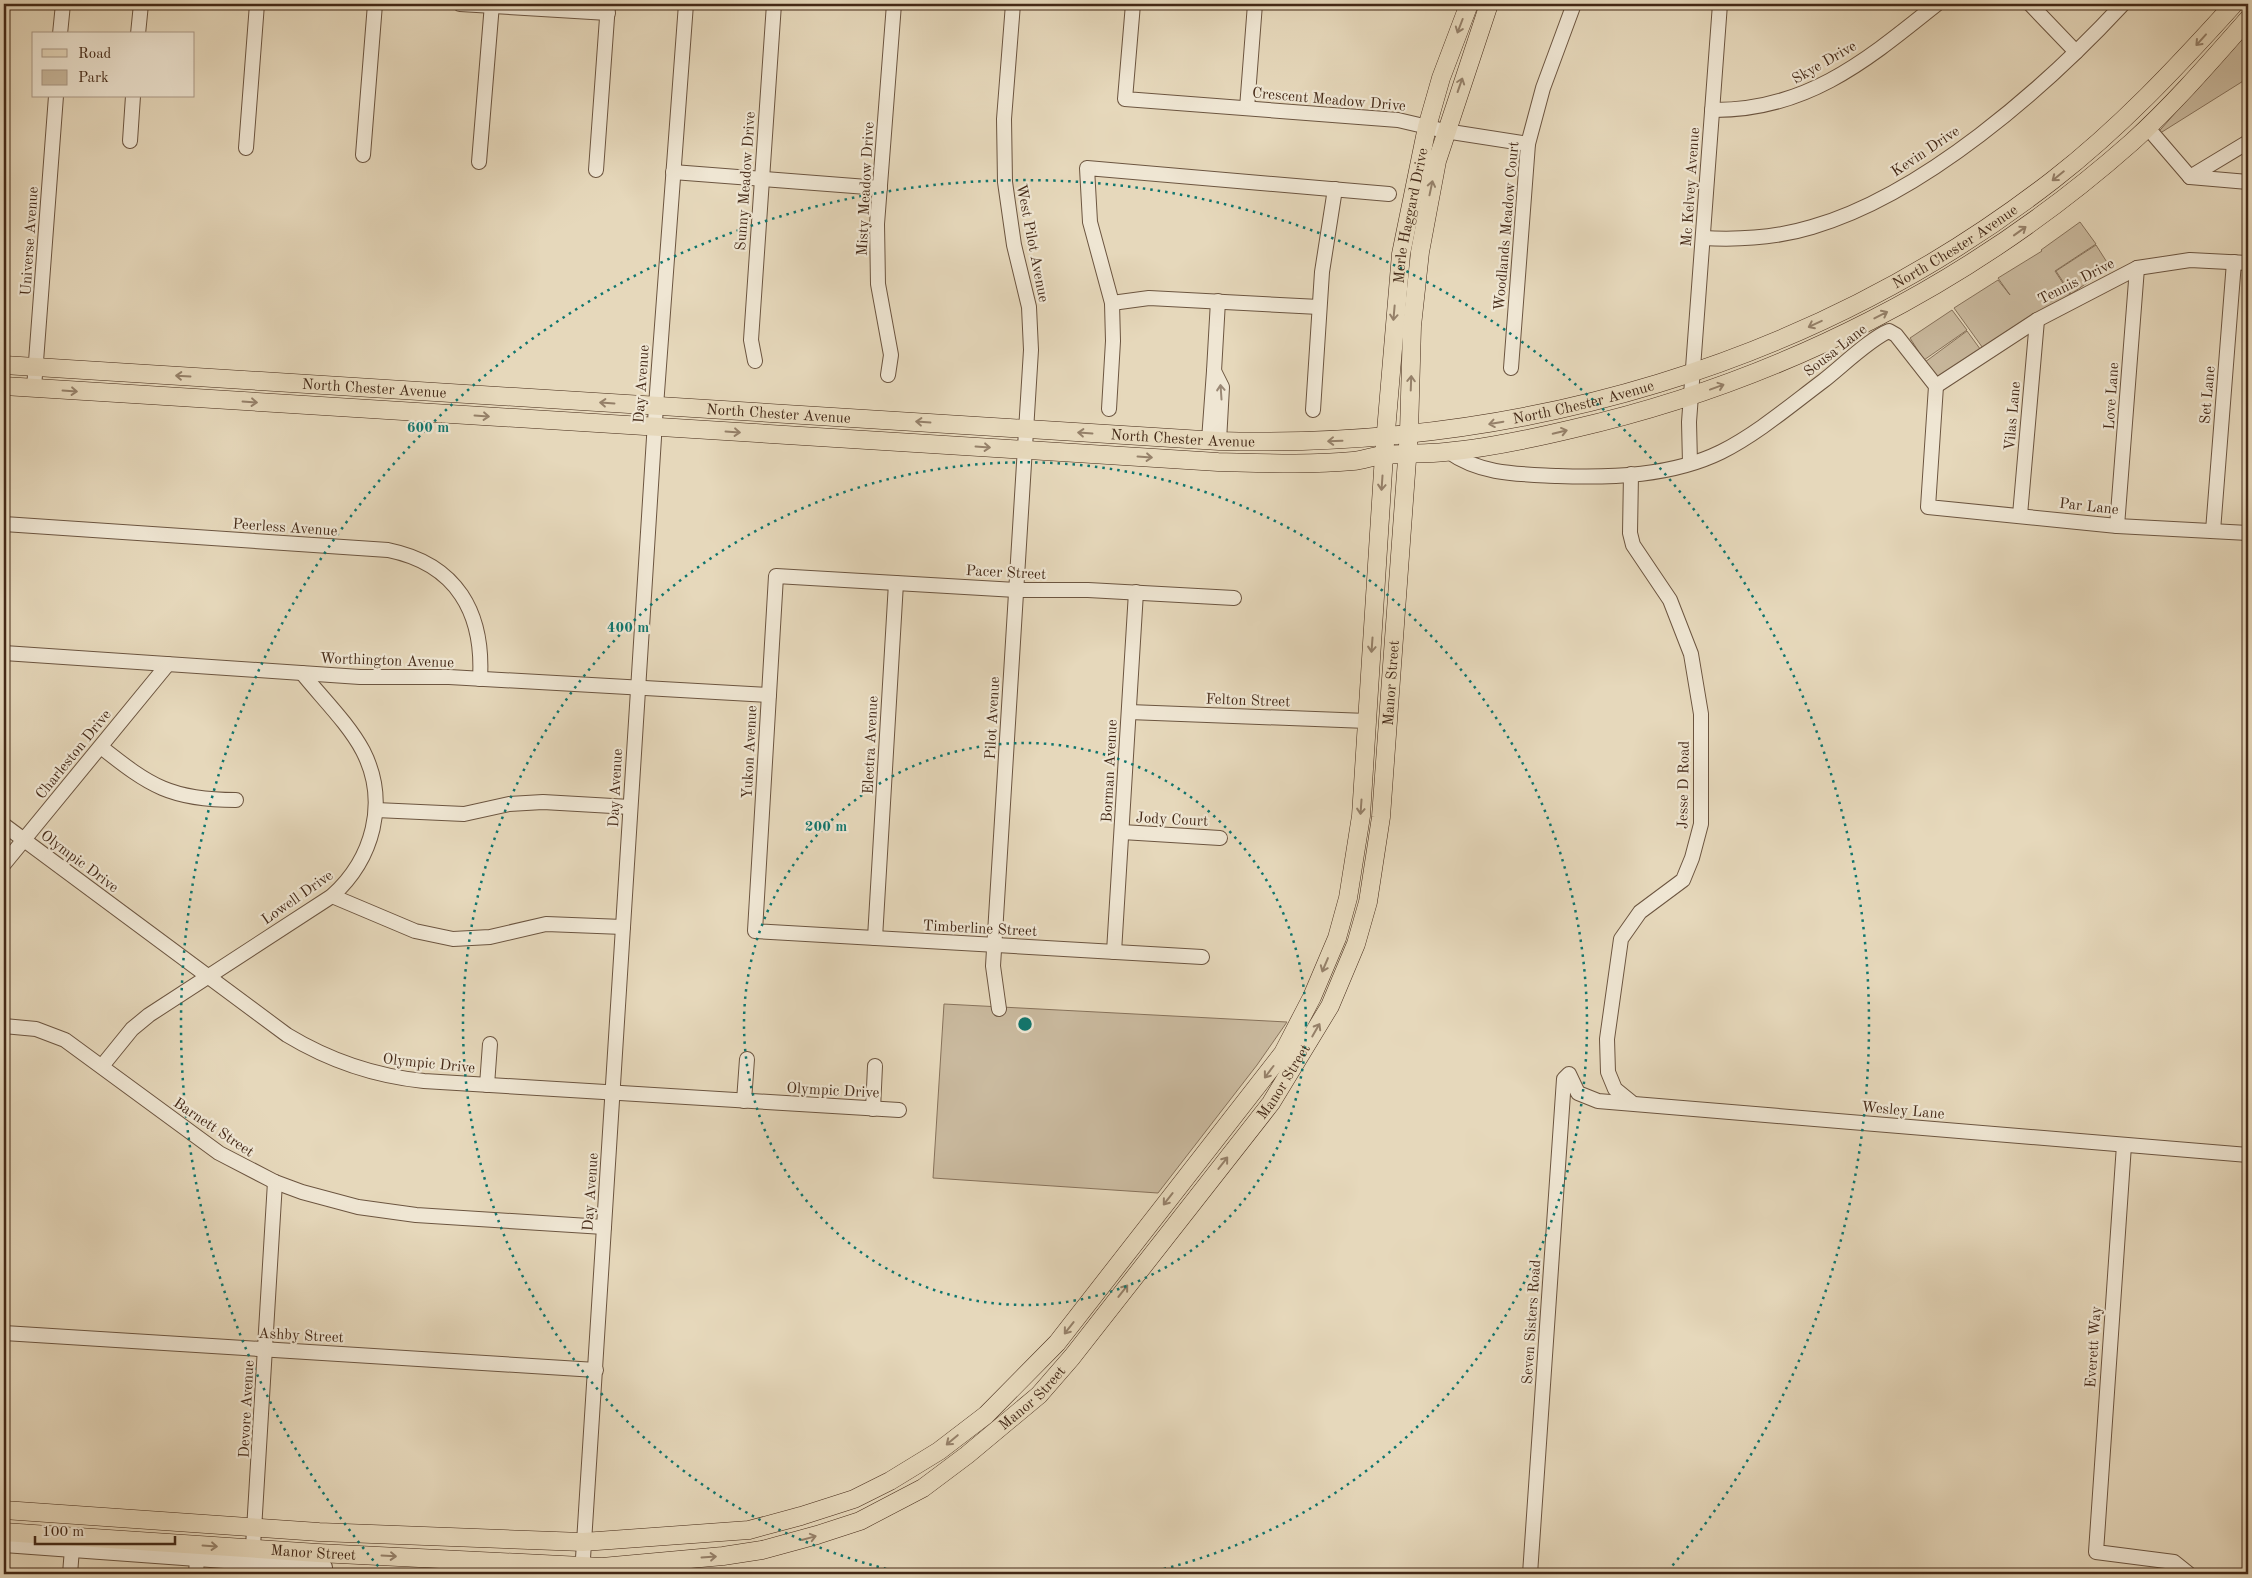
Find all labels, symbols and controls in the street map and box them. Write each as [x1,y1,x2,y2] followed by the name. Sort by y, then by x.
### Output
[1455,18,1464,33] one-way arrow
[32,32,195,98] legend
[2195,34,2207,47] one-way arrow
[1790,39,1860,88] street label: Skye Drive
[78,47,112,62] text: Road
[78,71,109,86] text: Park
[1456,77,1465,93] one-way arrow
[1251,86,1407,115] street label: Crescent Meadow Drive
[734,111,759,251] street label: Sunny Meadow Drive
[855,122,878,257] street label: Misty Meadow Drive
[1889,124,1963,180] street label: Kevin Drive
[1680,127,1703,247] street label: Mc Kelvey Avenue
[1493,141,1522,311] street label: Woodlands Meadow Court
[1393,147,1432,284] street label: Merle Haggard Drive
[2052,170,2065,181] one-way arrow
[1426,180,1436,196] one-way arrow
[1013,183,1050,304] street label: West Pilot Avenue
[19,186,42,296] street label: Universe Avenue
[1890,203,2021,293] street label: North Chester Avenue
[2013,225,2026,236] one-way arrow
[2036,257,2117,308] street label: Tennis Drive
[1390,304,1399,320] one-way arrow
[1874,310,1889,320] one-way arrow
[1808,319,1823,329] one-way arrow
[1802,322,1870,380] street label: Sousa Lane
[632,344,653,424] street label: Day Avenue
[2103,362,2122,430] street label: Love Lane
[2198,365,2219,425] street label: Set Lane
[176,371,192,381] one-way arrow
[1406,376,1415,392] one-way arrow
[302,378,447,402] street label: North Chester Avenue
[1512,379,1656,428] street label: North Chester Avenue
[2003,381,2024,451] street label: Vilas Lane
[1708,382,1724,391] one-way arrow
[1216,385,1226,401] one-way arrow
[62,386,78,395] one-way arrow
[241,397,257,406] one-way arrow
[600,398,616,407] one-way arrow
[706,403,851,427] street label: North Chester Avenue
[473,412,489,421] one-way arrow
[915,418,931,427] one-way arrow
[1489,419,1505,428] one-way arrow
[407,421,449,436] text: 600 m
[725,427,741,436] one-way arrow
[1552,427,1568,436] one-way arrow
[1077,428,1093,437] one-way arrow
[1110,428,1255,451] street label: North Chester Avenue
[1327,436,1343,445] one-way arrow
[974,443,990,452] one-way arrow
[1136,453,1152,462] one-way arrow
[1377,475,1386,491] one-way arrow
[2058,497,2119,518] street label: Par Lane
[232,517,338,540] street label: Peerless Avenue
[965,564,1047,583] street label: Pacer Street
[607,621,649,636] text: 400 m
[1367,637,1376,653] one-way arrow
[1382,640,1403,726] street label: Manor Street
[319,652,454,671] street label: Worthington Avenue
[984,676,1003,760] street label: Pilot Avenue
[1205,693,1291,710] street label: Felton Street
[861,695,882,795] street label: Electra Avenue
[741,705,760,799] street label: Yukon Avenue
[34,707,115,803] street label: Charleston Drive
[1100,719,1121,823] street label: Borman Avenue
[1676,741,1693,829] street label: Jesse D Road
[607,748,626,828] street label: Day Avenue
[1357,799,1366,815] one-way arrow
[1135,811,1208,830] street label: Jody Court
[805,820,847,835] text: 200 m
[37,828,121,896] street label: Olympic Drive
[259,868,336,928] street label: Lowell Drive
[922,919,1037,940] street label: Timberline Street
[1320,957,1330,972] one-way arrow
[1016,1015,1034,1033] centre of rings
[1311,1023,1321,1037] one-way arrow
[1255,1042,1314,1123] street label: Manor Street
[382,1052,476,1077] street label: Olympic Drive
[1263,1064,1274,1078] one-way arrow
[786,1082,880,1101] street label: Olympic Drive
[170,1096,256,1161] street label: Barnett Street
[1861,1100,1945,1123] street label: Wesley Lane
[581,1152,602,1232] street label: Day Avenue
[1218,1157,1229,1170] one-way arrow
[1163,1193,1174,1206] one-way arrow
[1521,1259,1544,1385] street label: Seven Sisters Road
[1118,1284,1128,1298] one-way arrow
[2084,1306,2105,1389] street label: Everett Way
[1063,1321,1074,1334] one-way arrow
[258,1327,344,1346] street label: Ashby Street
[237,1360,258,1458] street label: Devore Avenue
[997,1364,1069,1434] street label: Manor Street
[946,1434,959,1445] one-way arrow
[35,1513,175,1545] scale bar
[42,1525,84,1540] text: 100 m
[801,1532,817,1542] one-way arrow
[201,1541,217,1550] one-way arrow
[270,1544,356,1564] street label: Manor Street
[381,1552,397,1561] one-way arrow
[700,1553,716,1562] one-way arrow

